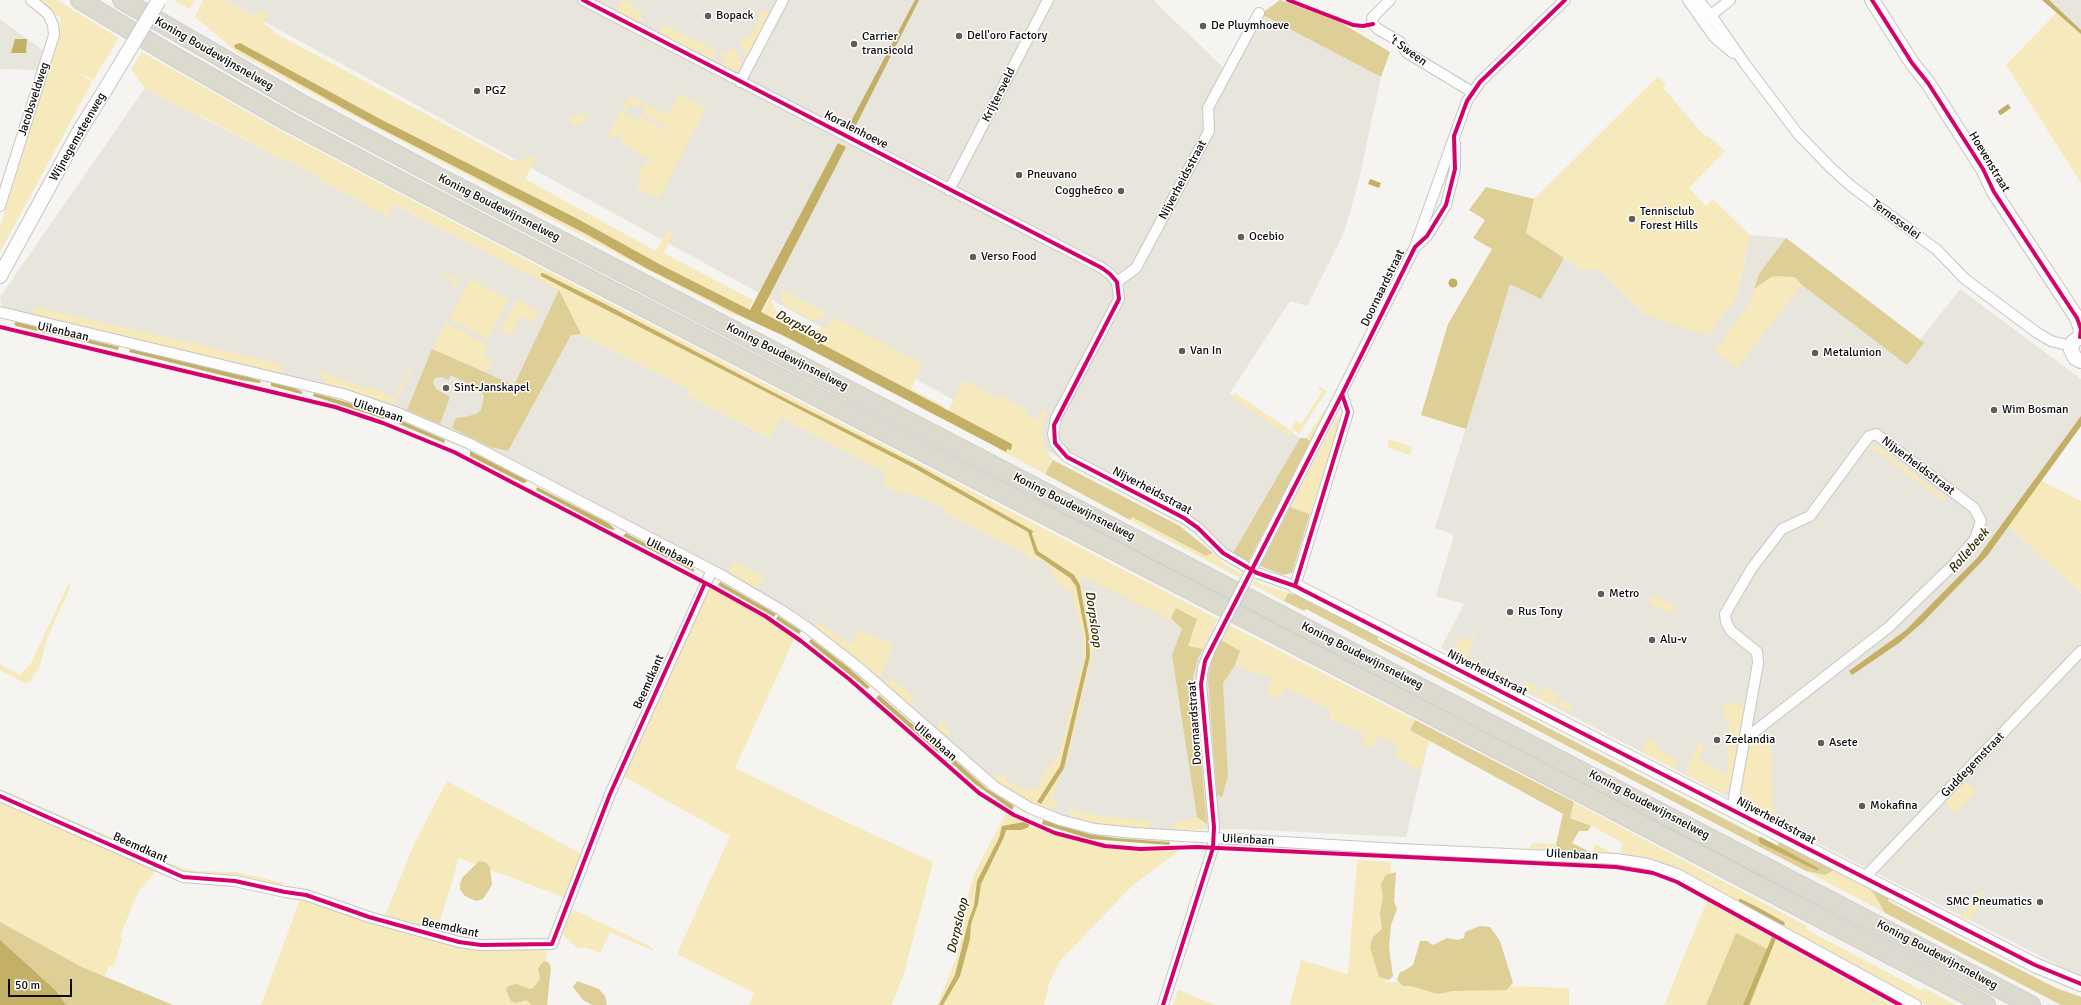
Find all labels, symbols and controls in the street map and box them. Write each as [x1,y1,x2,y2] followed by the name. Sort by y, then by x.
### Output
[716,9,754,23] place label: Bopack
[703,11,713,21] marker: Bopack
[152,14,276,94] street label: Koning Boudewijnsnelweg
[1211,19,1289,33] place label: De Pluymhoeve
[1198,21,1208,31] marker: De Pluymhoeve
[967,29,1047,43] place label: Dell'oro Factory
[862,30,913,58] place label: Carrier transicold
[954,31,964,41] marker: Dell'oro Factory
[1386,33,1430,69] street label: 't Sween
[849,39,859,49] marker: Carrier transicold
[15,60,53,138] street label: Jacobsveldweg
[979,65,1019,125] street label: Krijtersveld
[485,84,506,98] place label: PGZ
[472,86,482,96] marker: PGZ
[47,90,109,184] street label: Wijnegemsteenweg
[822,108,890,152] street label: Koralenhoeve
[1965,129,2013,195] street label: Hoevenstraat
[1156,138,1210,222] street label: Nijverheidsstraat
[1027,168,1077,182] place label: Pneuvano
[1014,170,1024,180] marker: Pneuvano
[436,171,562,245] street label: Koning Boudewijnsnelweg
[1055,184,1113,198] place label: Cogghe&co
[1116,186,1126,196] marker: Cogghe&co
[1869,197,1923,243] street label: Ternesselei
[1640,205,1698,233] place label: Tennisclub Forest Hills
[1627,214,1637,224] marker: Tennisclub Forest Hills
[1249,230,1284,244] place label: Ocebio
[1236,232,1246,242] marker: Ocebio
[1358,247,1408,329] street label: Doornaardstraat
[981,250,1037,264] place label: Verso Food
[968,252,978,262] marker: Verso Food
[772,307,830,347] water label: Dorpsloop
[36,319,90,345] street label: Uilenbaan
[724,320,850,394] street label: Koning Boudewijnsnelweg
[1190,344,1222,358] place label: Van In
[1177,346,1187,356] marker: Van In
[1823,346,1882,360] place label: Metalunion
[1810,348,1820,358] marker: Metalunion
[454,381,530,395] place label: Sint-Janskapel
[441,383,451,393] marker: Sint-Janskapel
[351,396,405,426] street label: Uilenbaan
[2002,403,2069,417] place label: Wim Bosman
[1989,405,1999,415] marker: Wim Bosman
[1879,434,1957,498] street label: Nijverheidsstraat
[1110,464,1194,518] street label: Nijverheidsstraat
[1011,470,1137,544] street label: Koning Boudewijnsnelweg
[1945,525,1993,577] water label: Rollebeek
[643,535,697,571] street label: Uilenbaan
[1609,587,1639,601] place label: Metro
[1596,589,1606,599] marker: Metro
[1081,590,1105,648] water label: Dorpsloop
[1518,605,1563,619] place label: Rus Tony
[1505,607,1515,617] marker: Rus Tony
[1299,619,1425,693] street label: Koning Boudewijnsnelweg
[1660,633,1687,647] place label: Alu-v
[1647,635,1657,645] marker: Alu-v
[1445,647,1529,699] street label: Nijverheidsstraat
[631,653,667,711] street label: Beemdkant
[1185,681,1205,765] street label: Doornaardstraat
[911,719,959,765] street label: Uilenbaan
[1938,729,2008,801] street label: Guddegemstraat
[1725,733,1775,747] place label: Zeelandia
[1712,735,1722,745] marker: Zeelandia
[1829,736,1858,750] place label: Asete
[1816,738,1826,748] marker: Asete
[1586,767,1712,843] street label: Koning Boudewijnsnelweg
[1734,794,1818,848] street label: Nijverheidsstraat
[1870,799,1918,813] place label: Mokafina
[1857,801,1867,811] marker: Mokafina
[111,830,169,866] street label: Beemdkant
[1222,831,1274,849] street label: Uilenbaan
[1546,846,1598,864] street label: Uilenbaan
[1946,895,2032,909] place label: SMC Pneumatics
[944,897,972,955] water label: Dorpsloop
[2035,897,2045,907] marker: SMC Pneumatics
[420,915,480,941] street label: Beemdkant
[1874,917,2000,993] street label: Koning Boudewijnsnelweg
[10,971,74,997] scale bar
[15,978,40,993] text: 50 m

